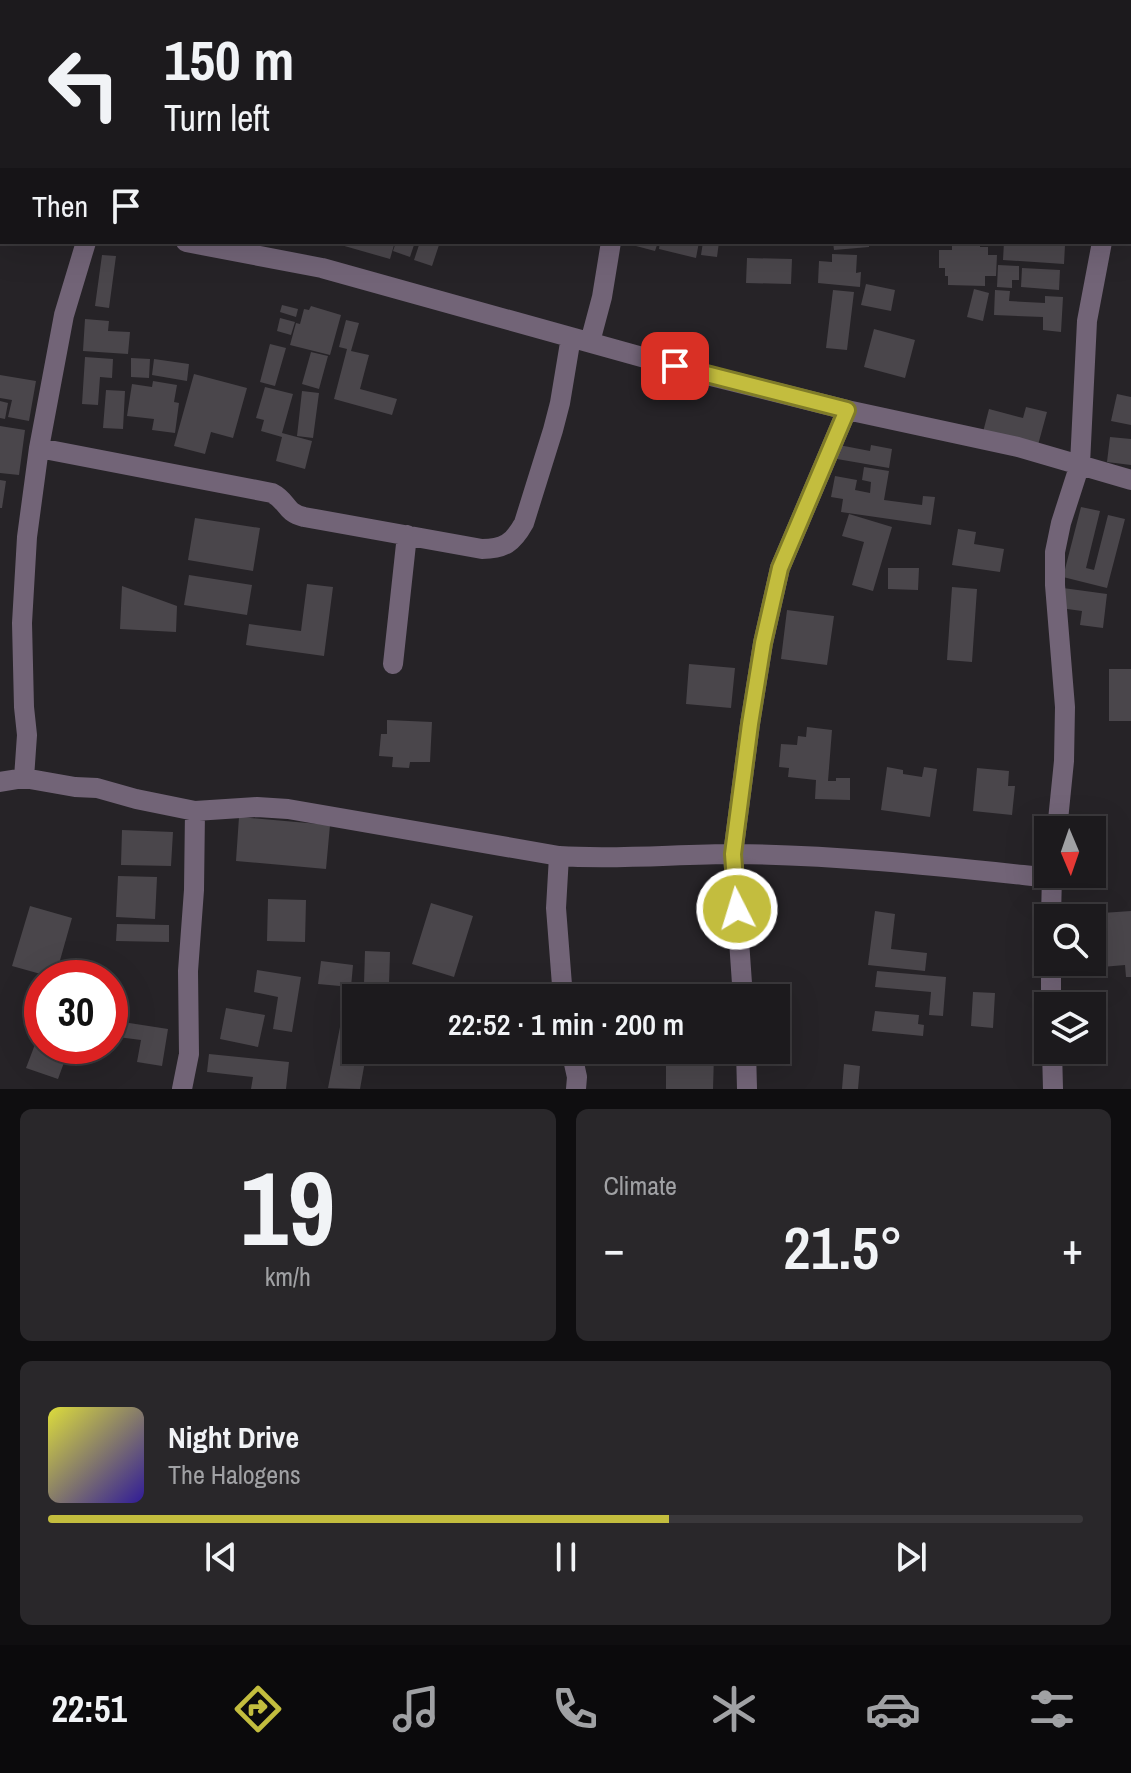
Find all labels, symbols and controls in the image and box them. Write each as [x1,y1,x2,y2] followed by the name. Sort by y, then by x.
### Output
[164,22,294,97] text: 150 m
[32,32,136,136] icon: left
[164,94,270,142] text: Turn left
[104,184,148,228] icon: arrive
[32,186,88,226] text: Then
[641,332,709,400] pin
[653,344,697,388] icon: arrive
[1034,816,1106,888] north arrow
[1034,816,1106,1064] map controls
[695,867,779,951] position arrow
[1034,904,1106,976] button: search
[24,960,128,1064] speed limit sign: 30
[1034,992,1106,1064] button: layers
[448,1004,684,1044] text: 22:52 · 1 min · 200 m
[240,1137,335,1277] text: 19
[604,1168,677,1203] text: Climate
[783,1207,903,1288] text: 21.5°
[604,1218,625,1278] text: −
[1062,1218,1083,1278] text: +
[265,1259,311,1294] text: km/h
[168,1417,299,1457] text: Night Drive
[168,1457,301,1492] text: The Halogens
[199,1535,243,1579] icon: previous
[544,1535,588,1579] icon: pause
[889,1535,933,1579] icon: next
[230,1681,286,1737] icon: directions
[388,1681,444,1737] icon: music
[547,1681,603,1737] icon: phone
[706,1681,762,1737] icon: climate
[865,1681,921,1737] icon: car
[1024,1681,1080,1737] icon: filters
[51,1685,127,1733] text: 22:51

